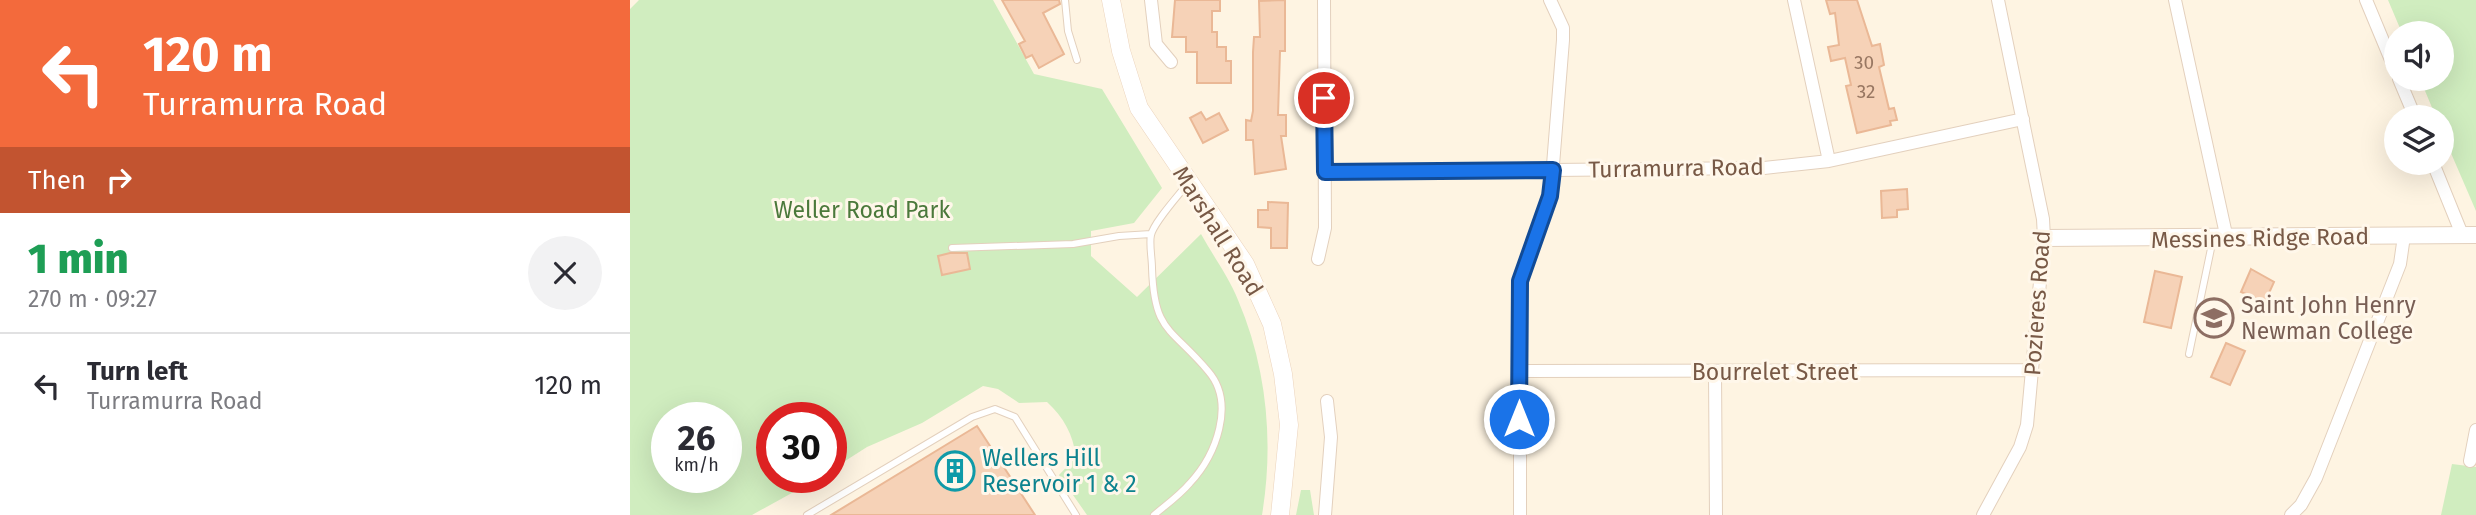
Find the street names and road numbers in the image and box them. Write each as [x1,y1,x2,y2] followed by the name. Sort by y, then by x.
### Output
[1588,152,1764,184] street label: Turramurra Road
[1167,161,1269,301] street label: Marshall Road
[2151,222,2369,254] street label: Messines Ridge Road
[2018,229,2056,377] street label: Pozieres Road
[1692,358,1859,386] street label: Bourrelet Street

